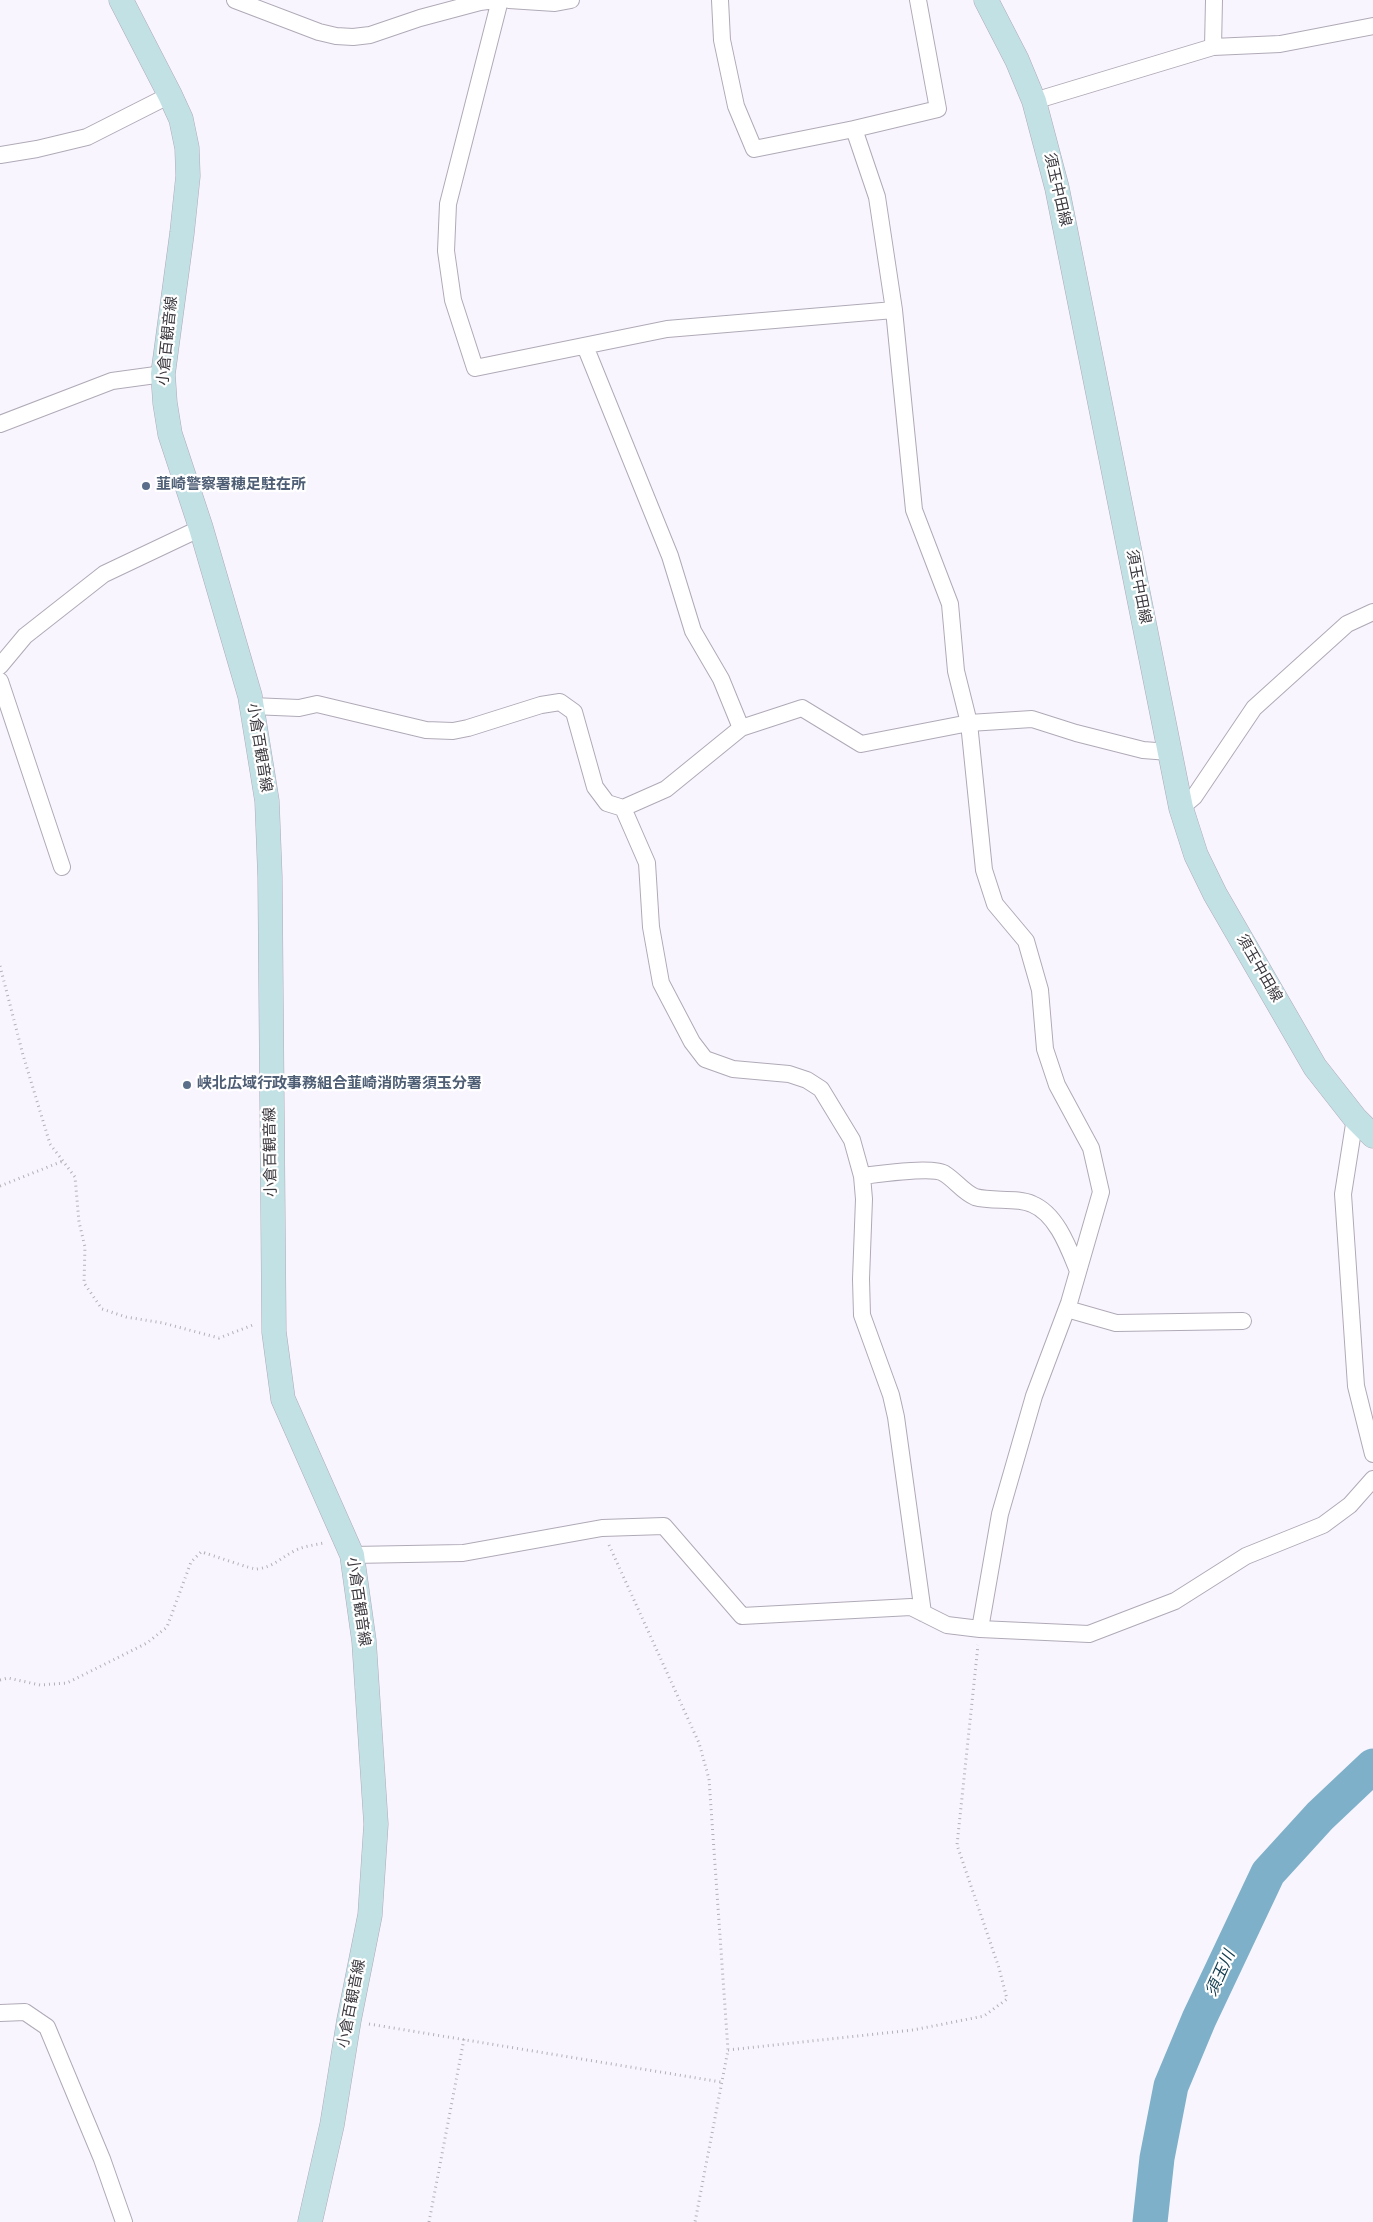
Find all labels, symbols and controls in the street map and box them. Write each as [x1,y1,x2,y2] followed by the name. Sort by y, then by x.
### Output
[1039,151,1073,229] street label: 須玉中田線
[155,295,183,387] street label: 小倉百観音線
[156,477,306,495] place label: 韮崎警察署穂足駐在所
[140,480,152,492] marker: 韮崎警察署穂足駐在所
[1121,548,1153,626] street label: 須玉中田線
[242,702,274,794] street label: 小倉百観音線
[1231,932,1285,1006] street label: 須玉中田線
[197,1076,482,1094] place label: 峡北広域行政事務組合韮崎消防署須玉分署
[181,1079,193,1091] marker: 峡北広域行政事務組合韮崎消防署須玉分署
[262,1107,282,1197] street label: 小倉百観音線
[342,1556,372,1648] street label: 小倉百観音線
[1203,1948,1241,2000] water label: 須玉川
[336,1958,370,2050] street label: 小倉百観音線

